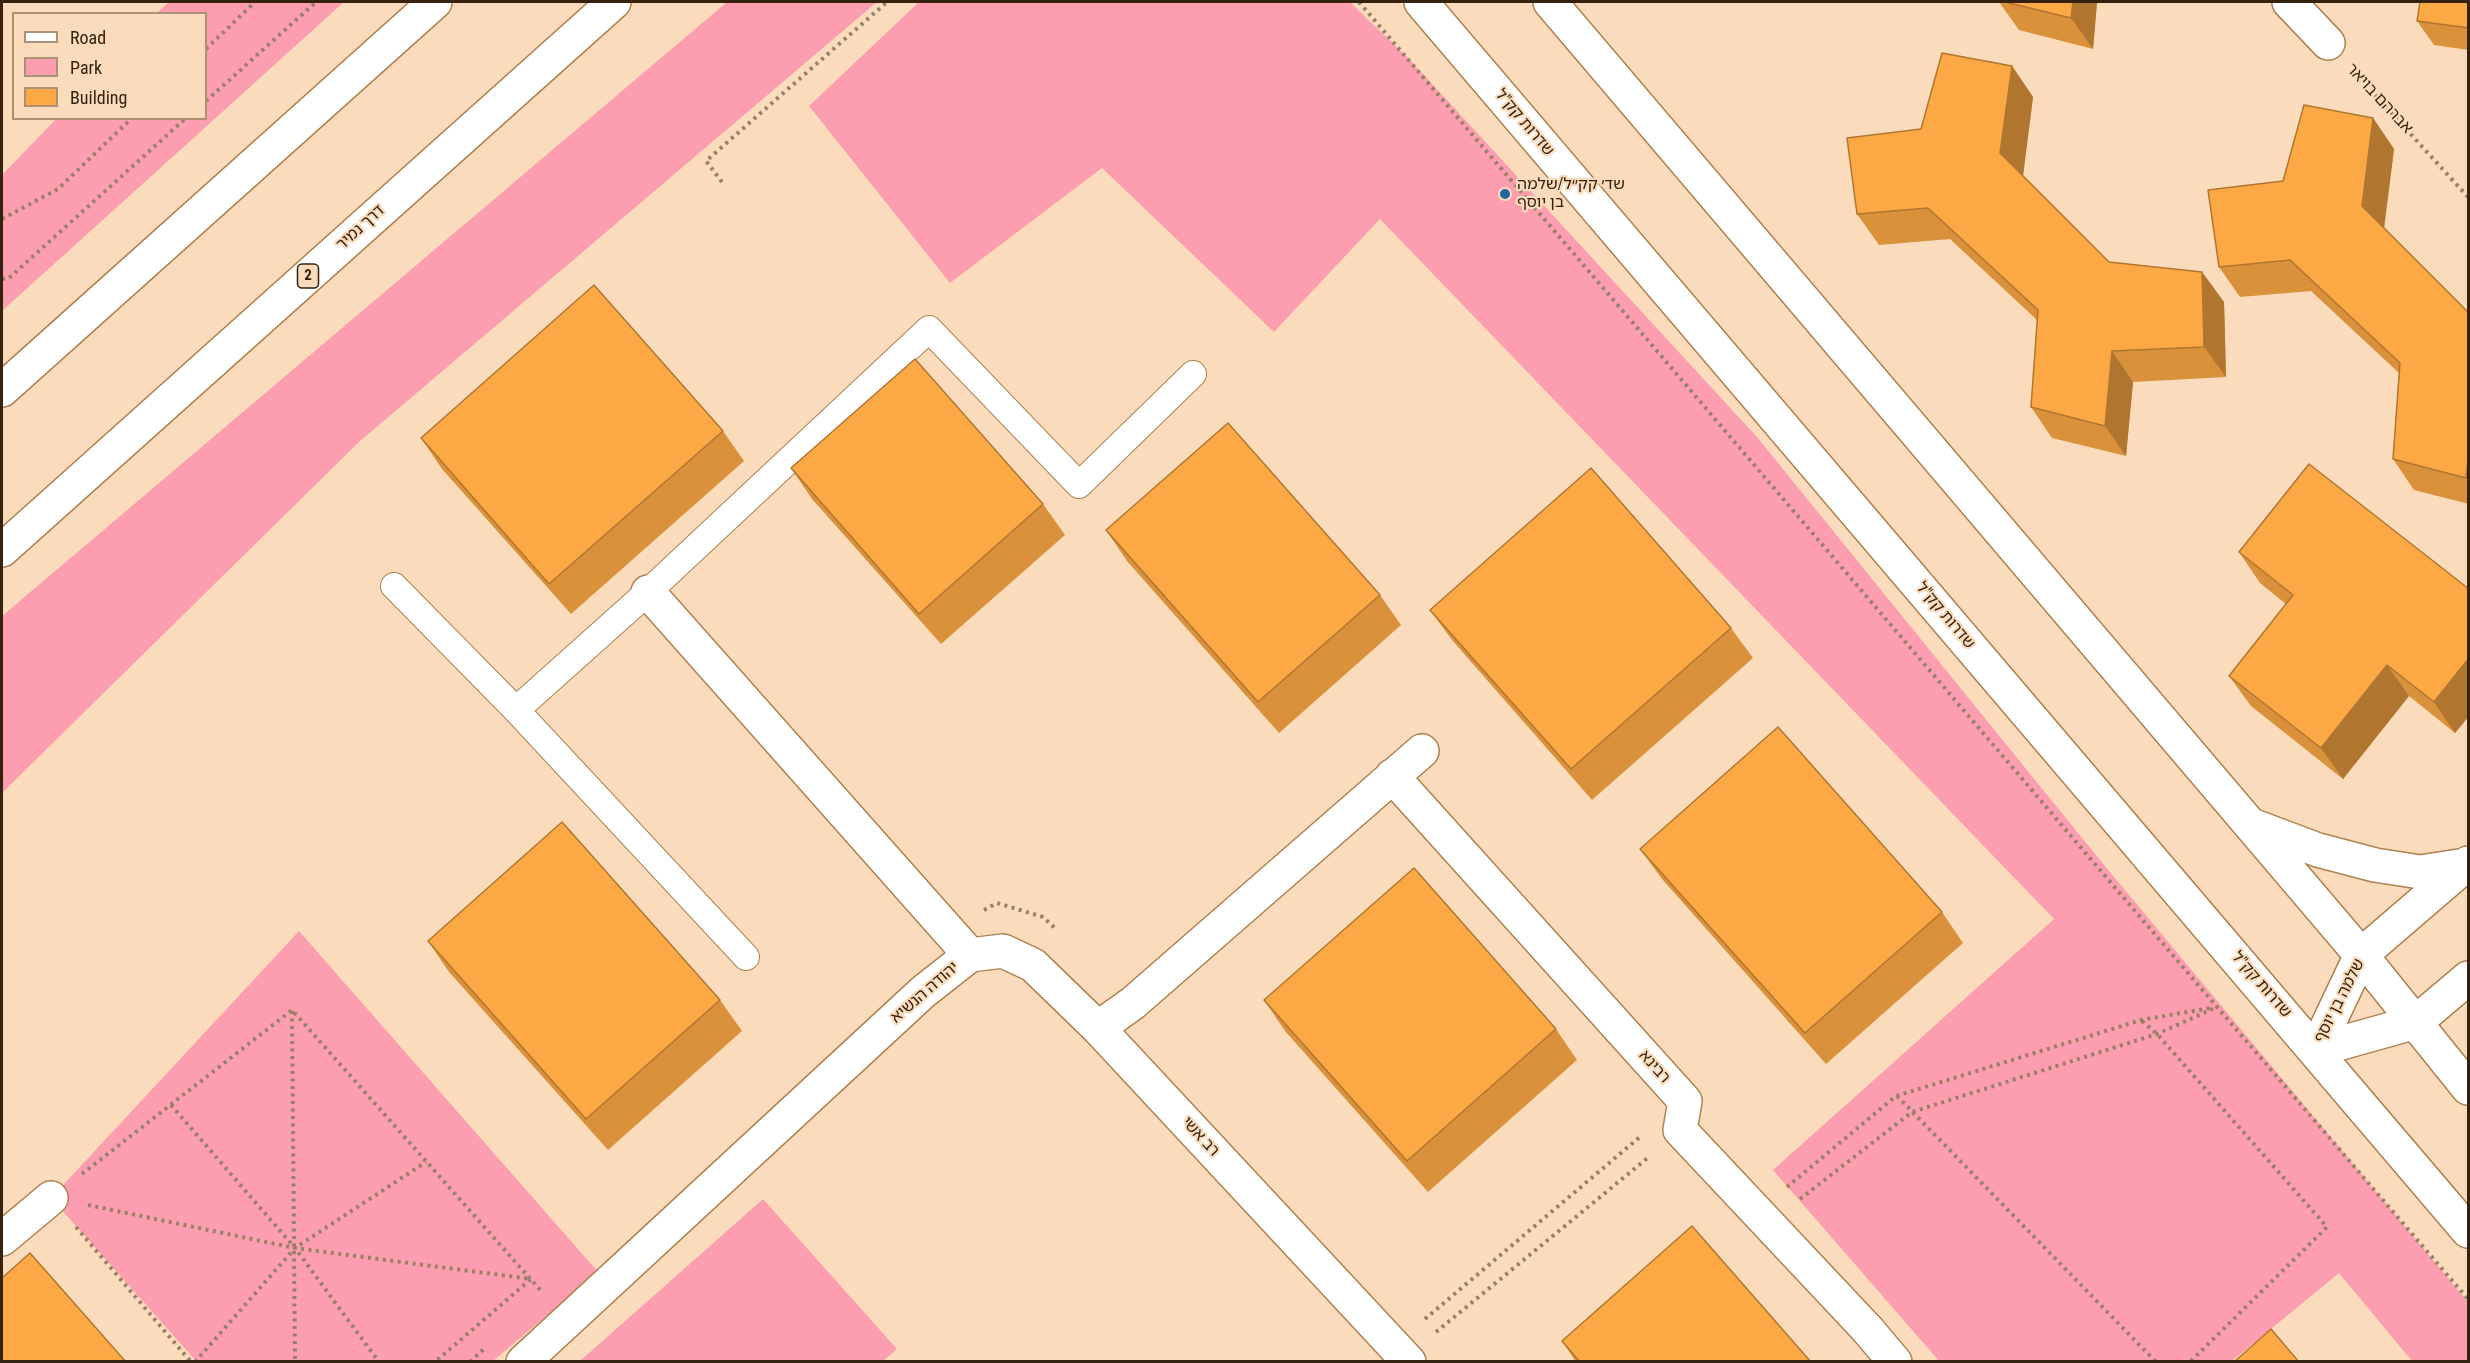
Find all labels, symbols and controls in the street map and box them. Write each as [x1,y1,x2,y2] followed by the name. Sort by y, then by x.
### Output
[12,12,207,120] legend
[70,27,106,48] text: Road
[70,57,102,78] text: Park
[2342,60,2416,138] street label: אברהם בויאר
[1491,86,1557,160] street label: שדרות קק"ל
[70,87,127,108] text: Building
[1517,175,1625,213] place label: שד׳ קק״ל/שלמה בן יוסף
[1498,187,1512,201] marker: שד׳ קק״ל/שלמה בן יוסף
[333,201,389,255] street label: דרך נמיר
[298,264,318,288] road number: 2
[1912,579,1978,653] street label: שדרות קק"ל
[2227,948,2295,1022] street label: שדרות קק"ל
[2311,956,2369,1046] street label: שלמה בן יוסף
[887,958,963,1028] street label: יהודה הנשיא
[1634,1047,1674,1087] street label: רבינא
[1177,1113,1223,1161] street label: רב אשי

